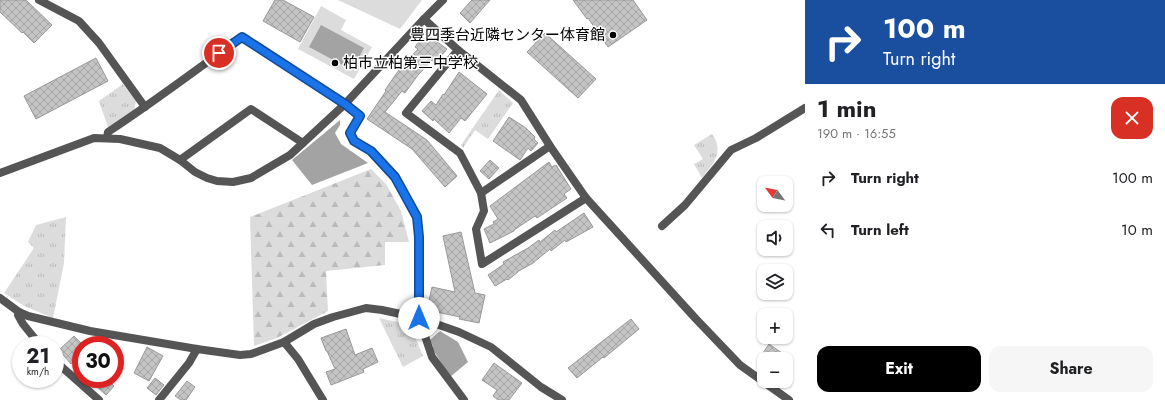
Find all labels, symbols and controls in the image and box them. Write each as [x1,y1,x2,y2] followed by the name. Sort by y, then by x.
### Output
[883,8,966,49] text: 100 m
[817,16,869,68] icon: right
[410,24,605,46] place label: 豊四季台近隣センター体育館
[608,30,618,40] marker: 豊四季台近隣センター体育館
[202,36,236,70] pin
[208,42,230,64] icon: arrive
[883,46,955,72] text: Turn right
[343,52,478,74] place label: 柏市立柏第三中学校
[330,58,340,68] marker: 柏市立柏第三中学校
[817,91,877,126] text: 1 min
[1111,97,1153,139] button: close
[817,124,896,143] text: 190 m · 16:55
[817,167,839,189] icon: right
[851,167,919,189] text: Turn right
[1112,167,1153,189] text: 100 m
[757,176,793,212] north arrow
[757,176,793,388] map controls
[817,219,839,241] icon: left
[851,219,909,241] text: Turn left
[1121,219,1153,241] text: 10 m
[757,220,793,256] button: sound
[757,264,793,300] button: layers
[398,297,440,339] position arrow
[757,308,793,344] button: +
[72,336,124,388] speed limit sign: 30
[26,342,50,371] text: 21
[817,346,981,392] button: Exit
[989,346,1153,392] button: Share
[757,352,793,388] button: −
[27,364,49,379] text: km/h

